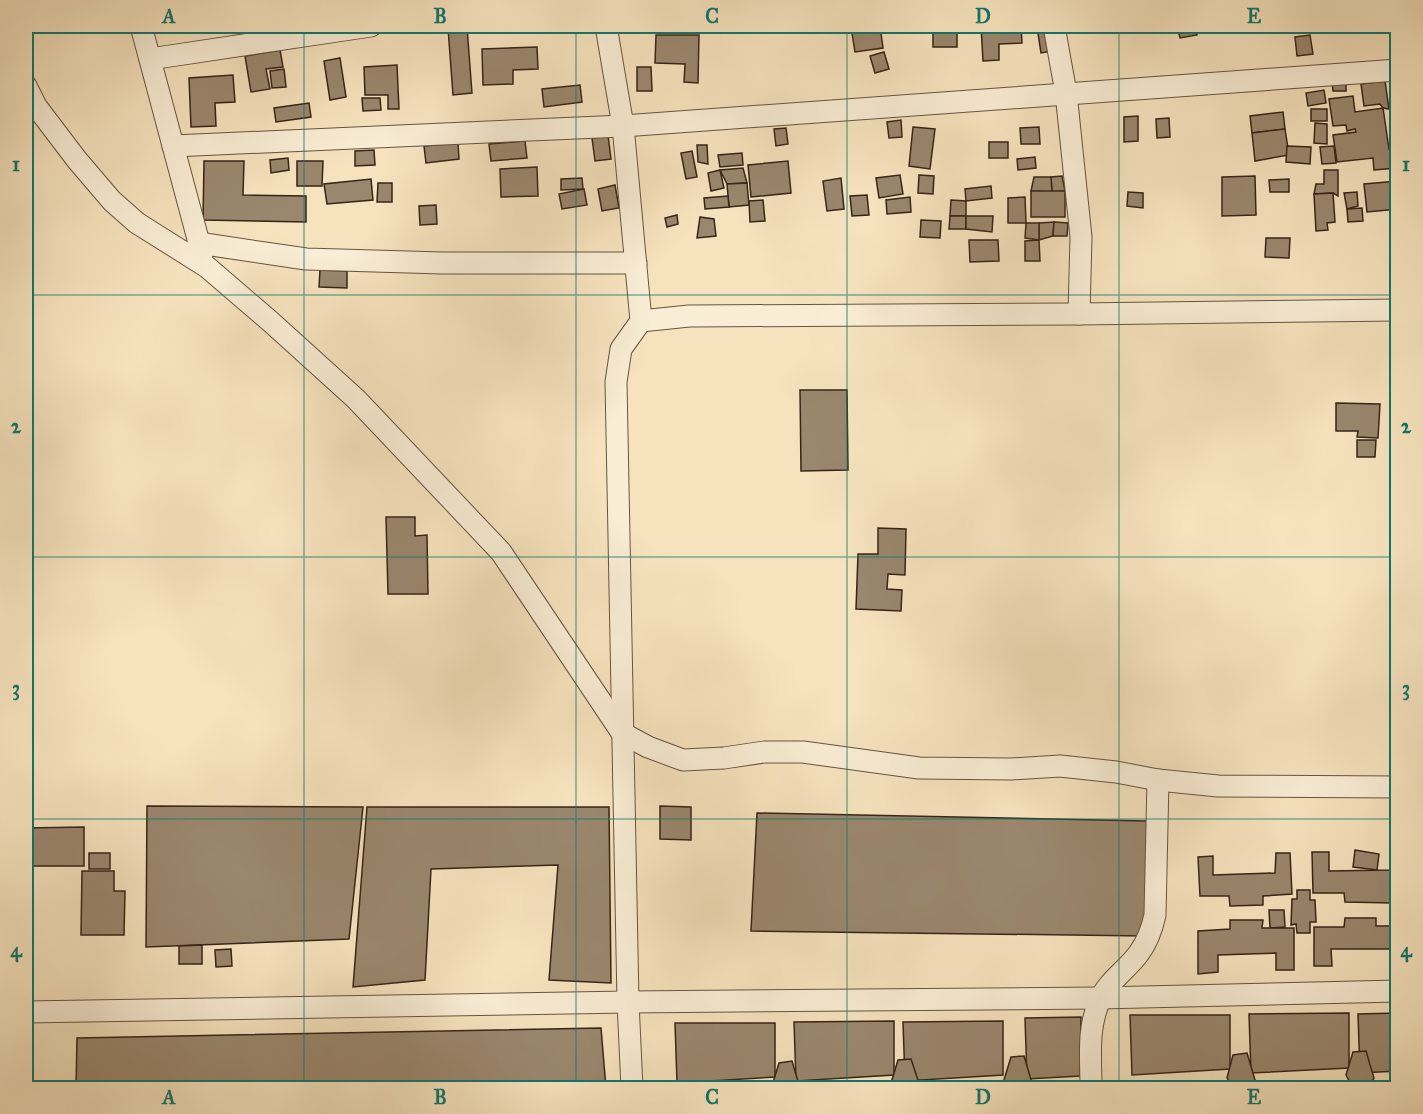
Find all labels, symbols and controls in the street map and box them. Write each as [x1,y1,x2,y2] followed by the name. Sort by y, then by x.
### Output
[160,4,176,28] text: A
[433,4,447,28] text: B
[705,4,719,28] text: C
[975,4,991,28] text: D
[1247,4,1262,28] text: E
[12,152,20,176] text: 1
[1402,152,1410,176] text: 1
[11,414,22,438] text: 2
[1401,414,1412,438] text: 2
[12,676,20,701] text: 3
[1402,676,1410,701] text: 3
[10,938,22,963] text: 4
[1400,938,1412,963] text: 4
[160,1085,176,1109] text: A
[433,1085,447,1109] text: B
[705,1085,719,1109] text: C
[975,1085,991,1109] text: D
[1247,1085,1262,1109] text: E

